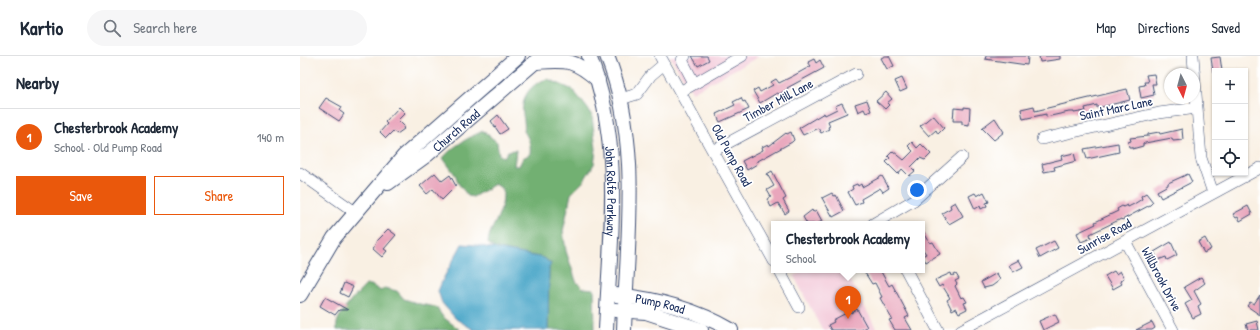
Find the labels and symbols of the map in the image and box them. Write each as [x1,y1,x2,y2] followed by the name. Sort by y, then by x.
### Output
[1164,68,1200,104] north arrow
[740,74,816,126] street label: Timber Mill Lane
[1078,91,1154,125] street label: Saint Marc Lane
[428,105,483,156] street label: Church Road
[707,121,757,189] street label: Old Pump Road
[601,145,621,237] street label: John Rolfe Parkway
[907,180,927,200] your location
[1074,214,1134,258] street label: Sunrise Road
[1138,244,1186,314] street label: Willbrook Drive
[835,286,861,319] pin: 1
[634,289,687,318] street label: Pump Road

